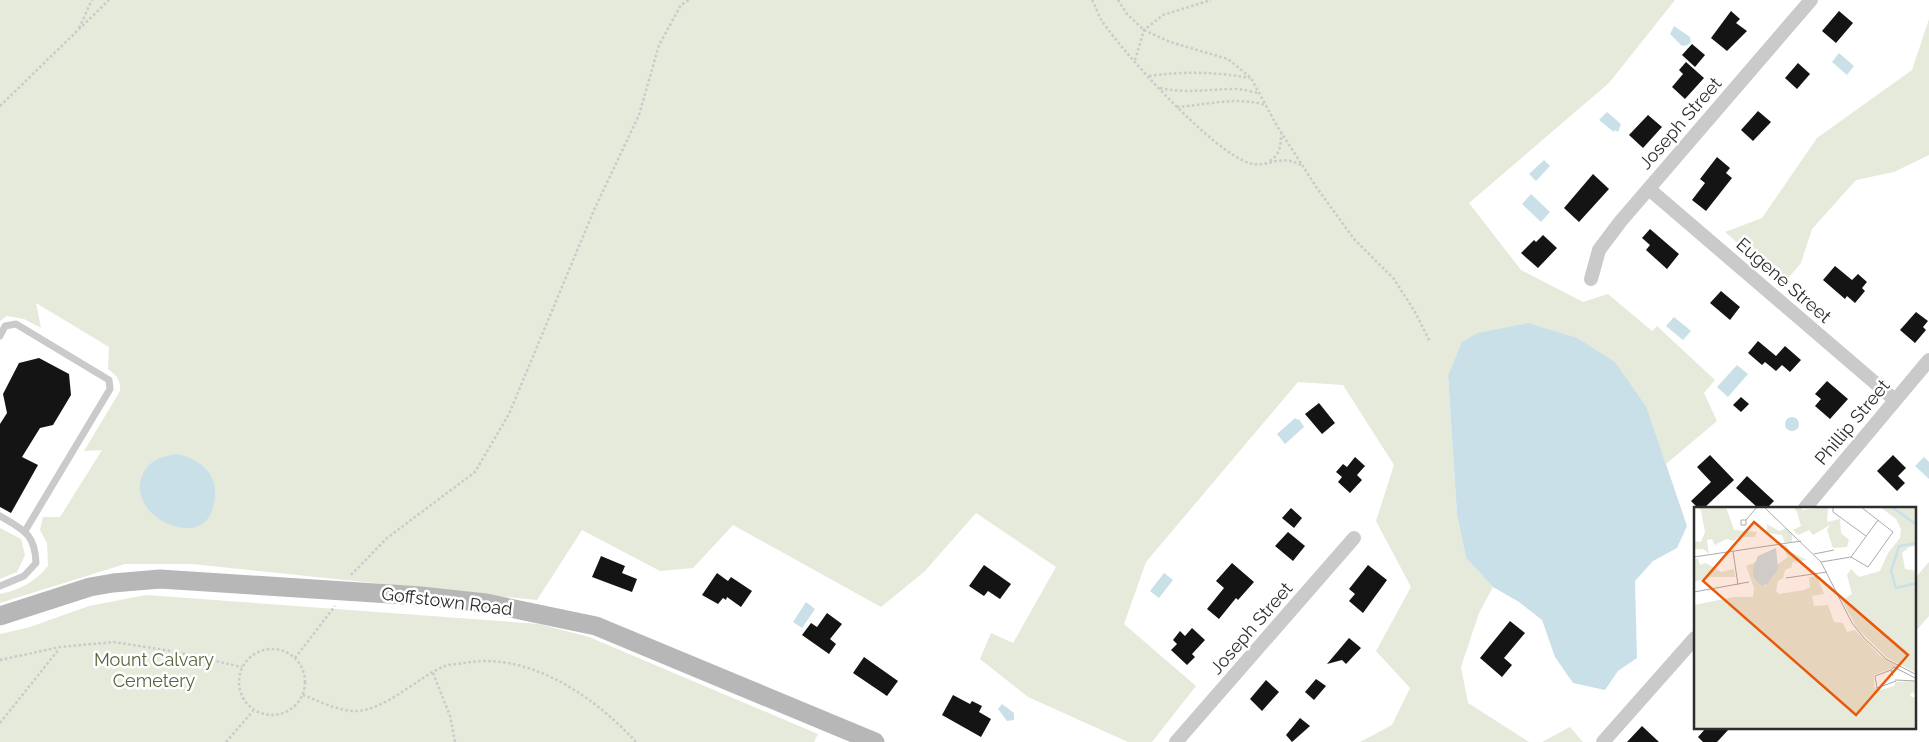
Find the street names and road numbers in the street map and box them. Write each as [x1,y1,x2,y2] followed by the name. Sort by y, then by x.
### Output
[1634,73,1726,173] street label: Joseph Street
[1732,233,1836,327] street label: Eugene Street
[1810,375,1894,469] street label: Phillip Street
[1205,578,1297,678] street label: Joseph Street
[380,583,514,619] street label: Goffstown Road

